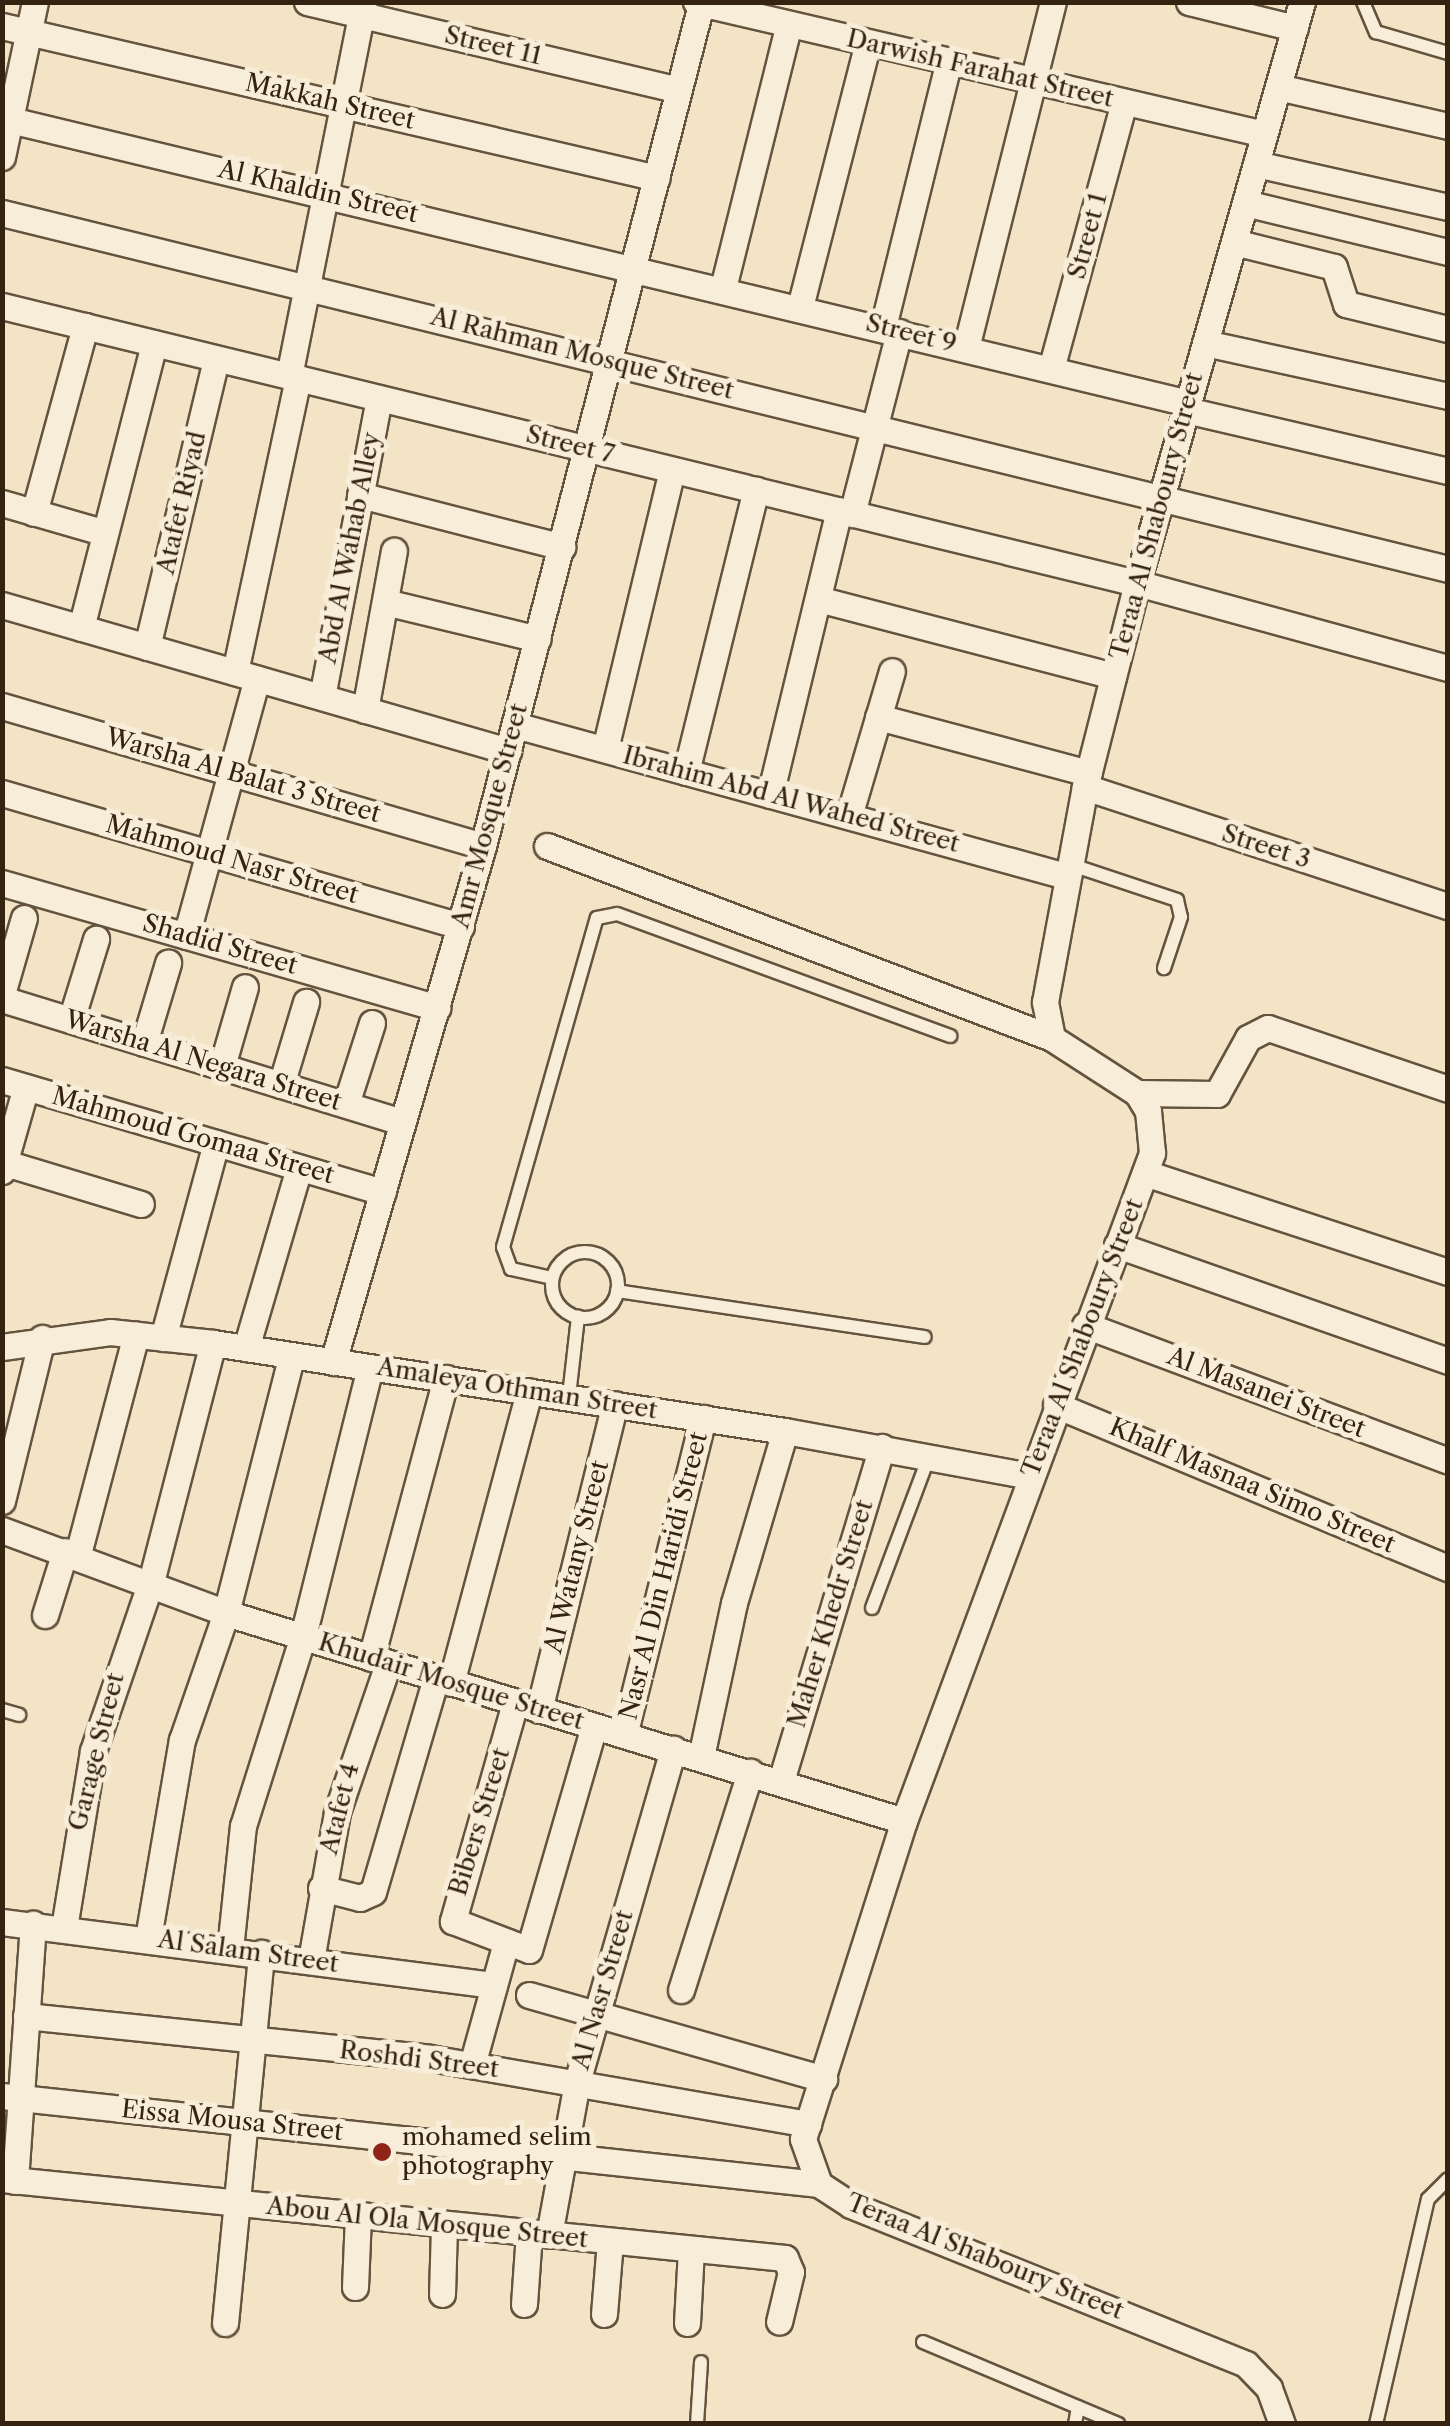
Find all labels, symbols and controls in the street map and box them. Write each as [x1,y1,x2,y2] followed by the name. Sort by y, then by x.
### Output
[442,20,544,72] street label: Street 11
[844,24,1116,114] street label: Darwish Farahat Street
[242,68,418,136] street label: Makkah Street
[215,154,421,230] street label: Al Khaldin Street
[1062,190,1114,282] street label: Street 1
[427,302,737,406] street label: Al Rahman Mosque Street
[863,308,959,360] street label: Street 9
[1104,368,1210,664] street label: Teraa Al Shaboury Street
[523,420,617,470] street label: Street 7
[313,428,387,668] street label: Abd Al Wahab Alley
[151,429,213,577] street label: Atafet Riyad
[446,700,534,932] street label: Amr Mosque Street
[101,722,385,830] street label: Warsha Al Balat 3 Street
[618,740,964,860] street label: Ibrahim Abd Al Wahed Street
[102,809,362,911] street label: Mahmoud Nasr Street
[1218,819,1314,875] street label: Street 3
[139,909,301,981] street label: Shadid Street
[60,1004,346,1118] street label: Warsha Al Negara Street
[48,1081,338,1191] street label: Mahmoud Gomaa Street
[1016,1194,1150,1482] street label: Teraa Al Shaboury Street
[1163,1341,1369,1445] street label: Al Masanei Street
[374,1352,660,1426] street label: Amaleya Othman Street
[1104,1412,1400,1560] street label: Khalf Masnaa Simo Street
[614,1428,714,1724] street label: Nasr Al Din Haridi Street
[538,1457,616,1657] street label: Al Watany Street
[782,1496,880,1732] street label: Maher Khedr Street
[314,1627,588,1737] street label: Khudair Mosque Street
[63,1670,131,1834] street label: Garage Street
[443,1744,517,1900] street label: Bibers Street
[314,1760,366,1858] street label: Atafet 4
[566,1907,640,2073] street label: Al Nasr Street
[156,1924,340,1980] street label: Al Salam Street
[338,2035,500,2085] street label: Roshdi Street
[119,2094,345,2148] street label: Eissa Mousa Street
[402,2123,592,2182] place label: mohamed selim photography
[371,2141,393,2163] marker: mohamed selim photography
[841,2187,1129,2327] street label: Teraa Al Shaboury Street
[264,2191,590,2255] street label: Abou Al Ola Mosque Street

